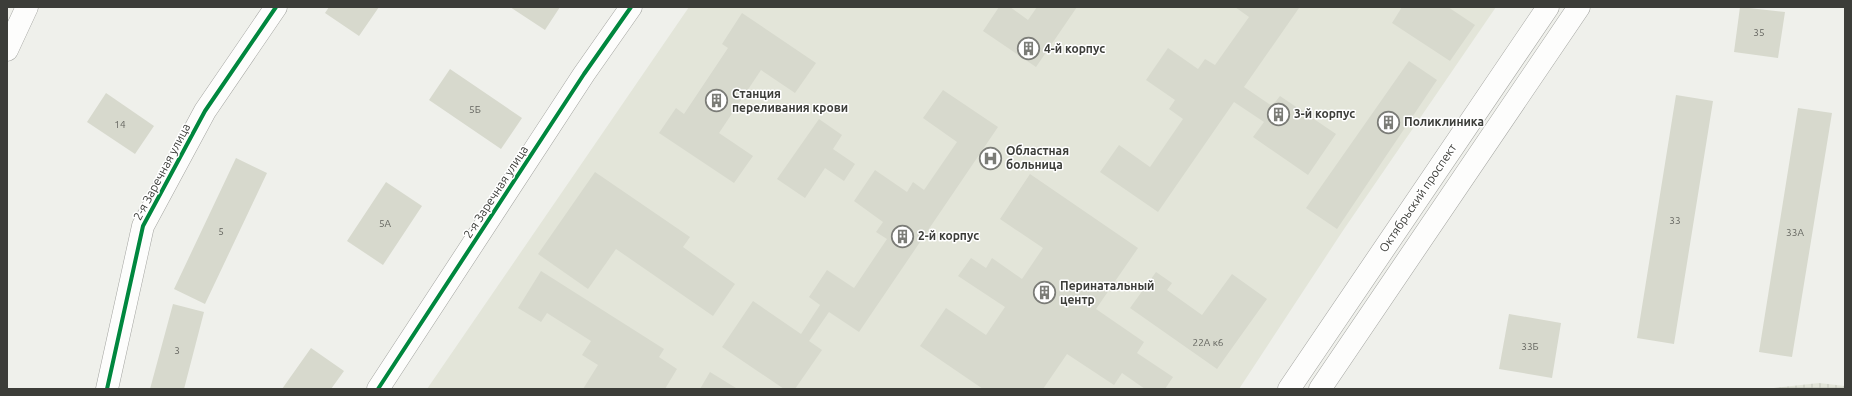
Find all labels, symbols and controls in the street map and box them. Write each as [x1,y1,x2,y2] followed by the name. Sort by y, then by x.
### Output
[1753,27,1765,38] house number: 35
[1016,36,1042,62] building icon: 4-й корпус
[1044,42,1105,55] place label: 4-й корпус
[732,87,848,114] place label: Станция переливания крови
[703,88,729,114] building icon: Станция переливания крови
[1266,101,1292,127] building icon: 3-й корпус
[469,104,481,115] house number: 5Б
[1294,107,1355,120] place label: 3-й корпус
[1375,109,1401,135] building icon: Поликлиника
[1404,115,1484,128] place label: Поликлиника
[114,119,126,130] house number: 14
[131,121,193,222] street label: 2-я Заречная улица
[1376,141,1459,254] street label: Октябрьский проспект
[461,143,530,240] street label: 2-я Заречная улица
[1006,144,1069,171] place label: Областная больница
[977,145,1003,171] hospital icon: Областная больница
[1669,215,1681,226] house number: 33
[379,218,392,229] house number: 5А
[890,223,916,249] building icon: 2-й корпус
[218,226,224,237] house number: 5
[1786,227,1804,238] house number: 33А
[918,229,979,242] place label: 2-й корпус
[1060,279,1154,306] place label: Перинатальный центр
[1032,280,1058,306] building icon: Перинатальный центр
[1193,337,1224,348] house number: 22А к6
[1521,341,1539,352] house number: 33Б
[174,345,180,356] house number: 3

